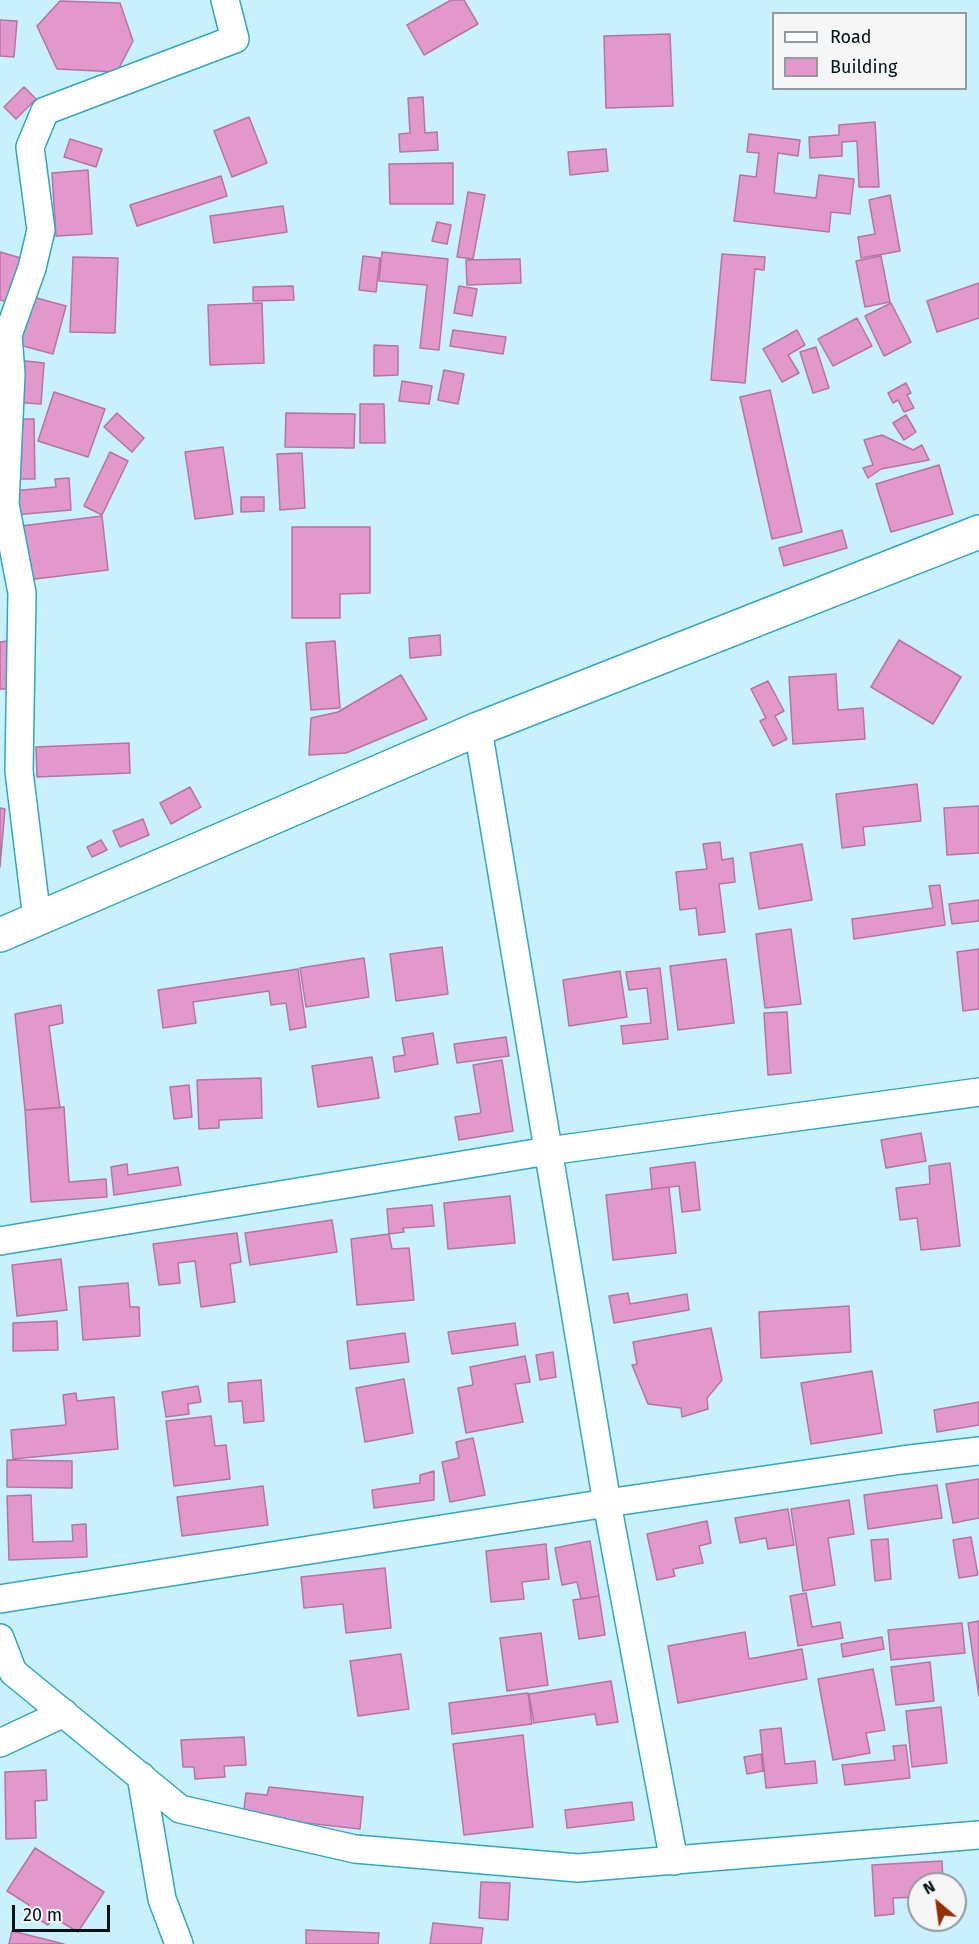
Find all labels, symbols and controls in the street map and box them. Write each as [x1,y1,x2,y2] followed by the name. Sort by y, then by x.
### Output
[772,12,967,90] legend
[830,26,872,48] text: Road
[830,56,897,78] text: Building
[907,1872,967,1932] north arrow
[920,1877,938,1898] text: N
[15,1893,112,1931] scale bar
[23,1904,62,1926] text: 20 m

